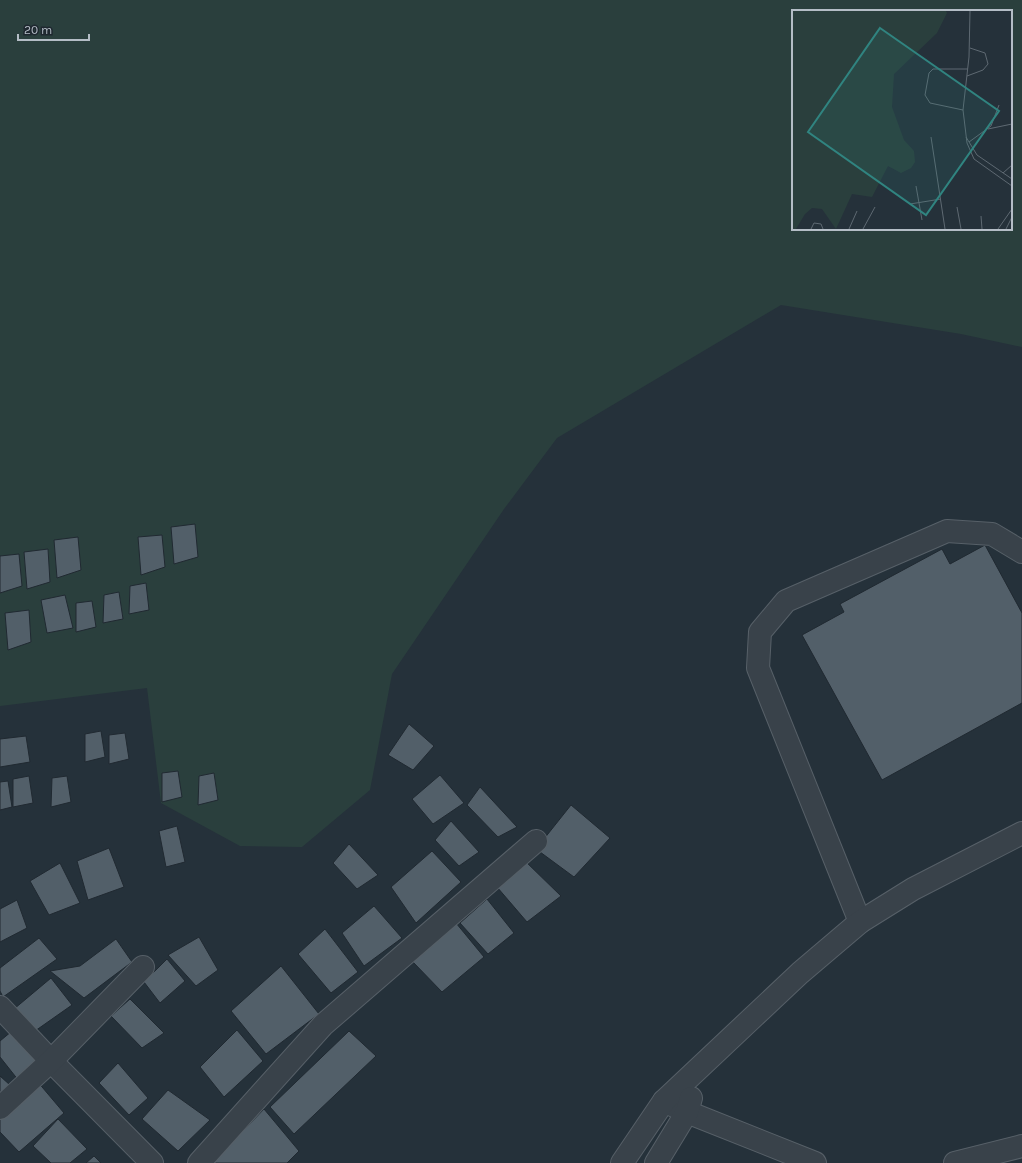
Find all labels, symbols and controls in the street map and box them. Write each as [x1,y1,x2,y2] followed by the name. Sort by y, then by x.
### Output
[792,10,1012,230] inset map
[18,16,89,42] scale bar
[24,23,52,37] text: 20 m

